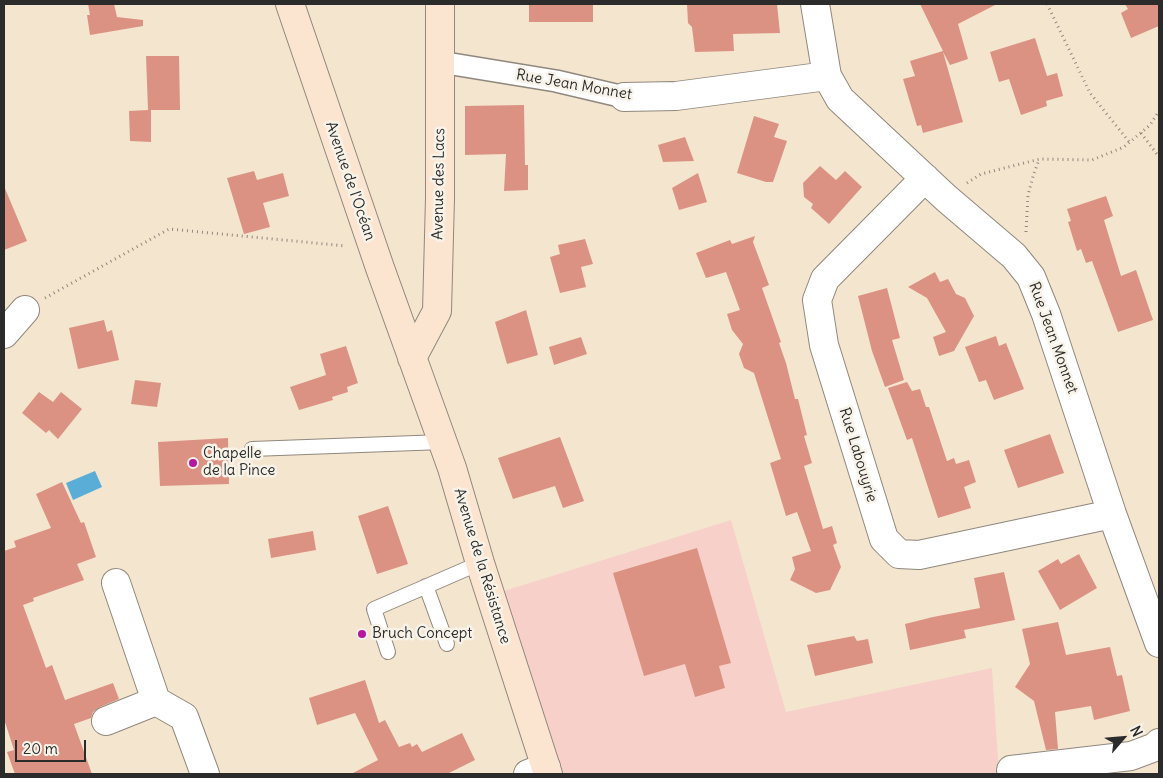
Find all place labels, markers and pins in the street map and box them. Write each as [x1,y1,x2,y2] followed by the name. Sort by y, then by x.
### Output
[203,445,275,480] place label: Chapelle de la Pince
[187,457,199,469] marker: Chapelle de la Pince
[372,625,472,643] place label: Bruch Concept
[356,628,368,640] marker: Bruch Concept

